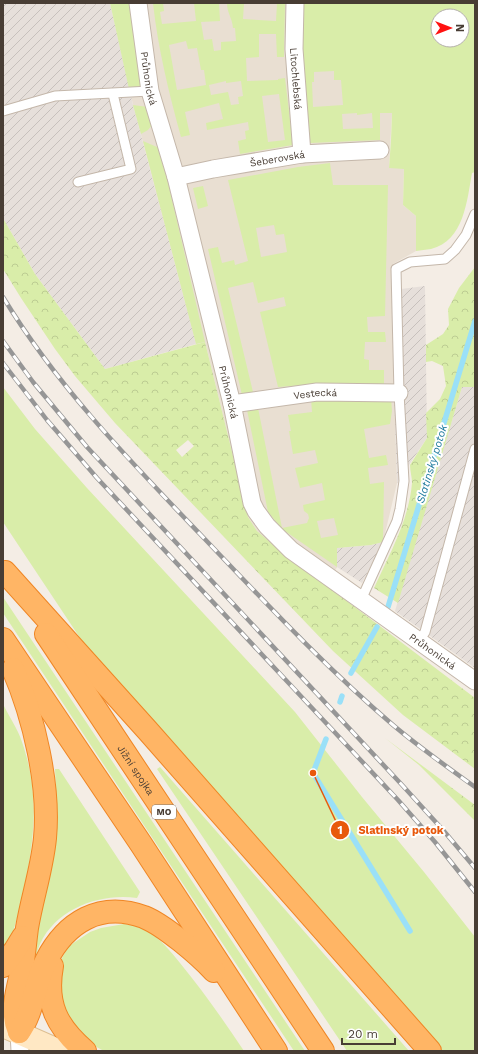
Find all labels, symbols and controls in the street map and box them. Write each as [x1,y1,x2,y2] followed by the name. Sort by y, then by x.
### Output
[430,8,470,48] north arrow
[453,24,466,32] text: N
[288,47,304,111] street label: Litochlebská
[139,51,160,107] street label: Průhonická
[249,148,306,168] street label: Šeberovská
[217,364,240,420] street label: Průhonická
[293,386,338,401] street label: Vestecká
[414,422,450,505] water label: Slatinský potok
[407,631,458,671] street label: Průhonická
[116,743,157,797] street label: Jižní spojka
[152,805,176,819] road number: MO
[330,818,452,841] callout: Slatinský potok
[337,823,343,837] text: 1
[358,824,444,837] text: Slatinský potok
[342,1020,395,1046] scale bar
[348,1027,378,1041] text: 20 m

